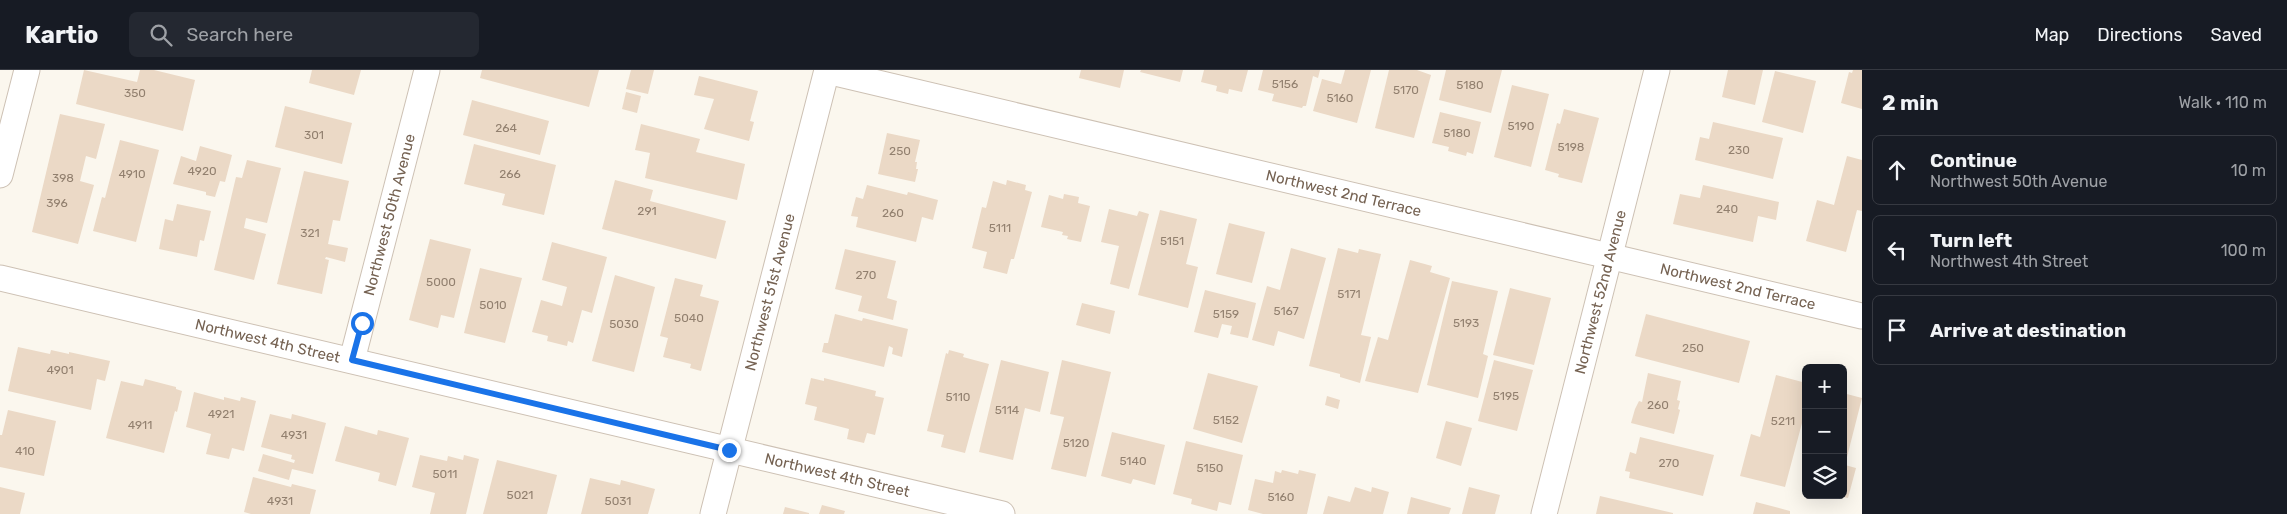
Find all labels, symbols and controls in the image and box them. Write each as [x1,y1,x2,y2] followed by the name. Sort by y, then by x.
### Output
[129,12,479,57] search box
[25,21,99,49] text: Kartio
[147,21,175,49] icon: search
[187,23,293,46] text: Search here
[2034,24,2069,46] text: Map
[2097,24,2183,46] text: Directions
[2211,24,2262,46] text: Saved
[1272,77,1298,91] house number: 5156
[1456,78,1484,92] house number: 5180
[1393,83,1419,97] house number: 5170
[124,86,146,100] house number: 350
[1882,90,1939,115] text: 2 min
[1327,91,1353,105] house number: 5160
[2179,93,2267,112] text: Walk · 110 m
[1508,119,1534,133] house number: 5190
[495,121,517,135] house number: 264
[1443,126,1471,140] house number: 5180
[304,128,324,142] house number: 301
[360,132,419,298] street label: Northwest 50th Avenue
[1558,140,1584,154] house number: 5198
[1728,143,1750,157] house number: 230
[889,144,911,158] house number: 250
[1930,149,2017,172] text: Continue
[1883,156,1911,184] icon: ahead
[2231,161,2266,180] text: 10 m
[187,164,217,178] house number: 4920
[1264,166,1423,220] street label: Northwest 2nd Terrace
[118,167,146,181] house number: 4910
[499,167,521,181] house number: 266
[52,171,74,185] house number: 398
[1930,172,2107,191] text: Northwest 50th Avenue
[46,196,68,210] house number: 396
[1716,202,1738,216] house number: 240
[637,204,657,218] house number: 291
[882,206,904,220] house number: 260
[1571,208,1630,376] street label: Northwest 52nd Avenue
[741,212,799,373] street label: Northwest 51st Avenue
[989,221,1011,235] house number: 5111
[300,226,320,240] house number: 321
[1930,229,2012,252] text: Turn left
[1160,234,1184,248] house number: 5151
[1883,236,1911,264] icon: left
[2221,241,2266,260] text: 100 m
[1930,252,2088,271] text: Northwest 4th Street
[1658,260,1817,314] street label: Northwest 2nd Terrace
[856,268,876,282] house number: 270
[426,275,456,289] house number: 5000
[1337,287,1361,301] house number: 5171
[479,298,507,312] house number: 5010
[1273,304,1299,318] house number: 5167
[1213,307,1239,321] house number: 5159
[674,311,704,325] house number: 5040
[351,312,374,335] route start
[193,315,342,367] street label: Northwest 4th Street
[1453,316,1479,330] house number: 5193
[1883,316,1911,344] icon: arrive
[609,317,639,331] house number: 5030
[1930,319,2126,342] text: Arrive at destination
[1682,341,1704,355] house number: 250
[46,363,74,377] house number: 4901
[1802,364,1847,499] map controls
[1802,364,1847,409] button: +
[1493,389,1519,403] house number: 5195
[946,390,970,404] house number: 5110
[1647,398,1669,412] house number: 260
[995,403,1020,417] house number: 5114
[208,407,234,421] house number: 4921
[1802,409,1847,454] button: −
[1213,413,1239,427] house number: 5152
[1771,414,1795,428] house number: 5211
[128,418,152,432] house number: 4911
[281,428,307,442] house number: 4931
[1063,436,1089,450] house number: 5120
[718,439,741,462] route end
[15,444,35,458] house number: 410
[763,449,912,501] street label: Northwest 4th Street
[1119,454,1147,468] house number: 5140
[1802,454,1847,499] button: layers
[1659,456,1679,470] house number: 270
[1197,461,1223,475] house number: 5150
[432,467,458,481] house number: 5011
[507,488,533,502] house number: 5021
[1268,490,1294,504] house number: 5160
[267,494,293,508] house number: 4931
[605,494,631,508] house number: 5031

